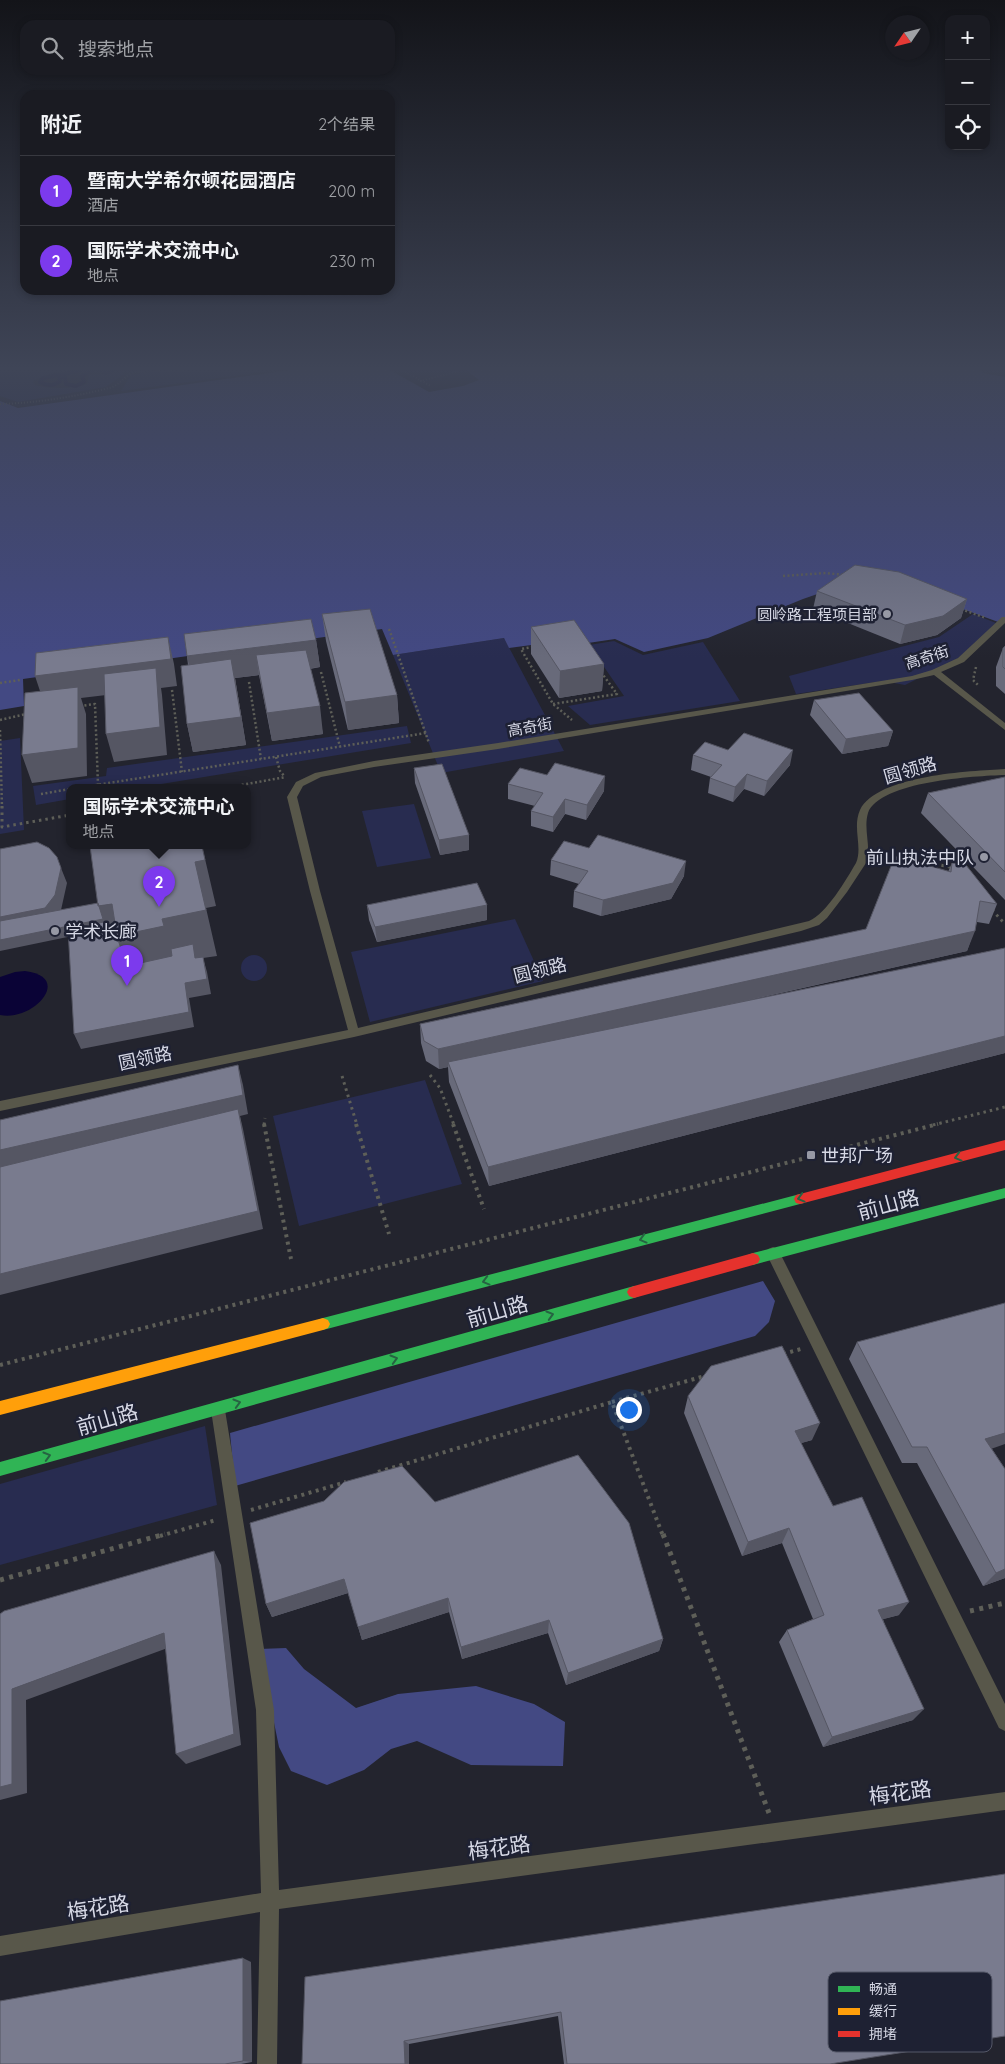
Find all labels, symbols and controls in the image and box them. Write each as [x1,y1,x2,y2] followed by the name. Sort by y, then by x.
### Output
[885,15,930,60] north arrow
[945,15,990,150] map controls
[945,15,990,60] button: +
[20,20,395,75] search box
[38,34,66,62] icon: search
[78,37,154,61] text: 搜索地点
[945,60,990,105] button: −
[945,105,990,150] button: locate
[40,111,82,137] text: 附近
[318,114,375,134] text: 2个结果
[87,168,296,192] text: 暨南大学希尔顿花园酒店
[53,181,59,201] text: 1
[328,181,375,201] text: 200 m
[87,195,119,215] text: 酒店
[87,238,239,262] text: 国际学术交流中心
[51,251,61,271] text: 2
[329,251,375,271] text: 230 m
[87,265,119,285] text: 地点
[757,605,877,624] place label: 圆岭路工程项目部
[881,608,893,620] marker: 圆岭路工程项目部
[903,641,951,673] street label: 高奇街
[506,714,554,740] street label: 高奇街
[881,752,939,788] street label: 圆领路
[66,784,251,849] popup
[82,794,235,818] text: 国际学术交流中心
[82,821,115,841] text: 地点
[866,846,974,869] place label: 前山执法中队
[978,851,990,863] marker: 前山执法中队
[143,866,175,907] pin: 2
[65,920,137,943] place label: 学术长廊
[49,925,61,937] marker: 学术长廊
[111,945,143,986] pin: 1
[511,952,569,988] street label: 圆领路
[116,1041,174,1075] street label: 圆领路
[821,1144,893,1167] place label: 世邦广场
[805,1149,817,1161] marker: 世邦广场
[953,1151,962,1162] one-way arrow
[854,1183,922,1225] street label: 前山路
[797,1193,805,1203] one-way arrow
[640,1234,648,1244] one-way arrow
[483,1275,491,1285] one-way arrow
[463,1290,531,1332] street label: 前山路
[546,1311,554,1321] one-way arrow
[389,1354,398,1365] one-way arrow
[616,1397,642,1423] your location
[73,1398,141,1440] street label: 前山路
[233,1398,241,1408] one-way arrow
[42,1451,51,1461] one-way arrow
[867,1775,933,1809] street label: 梅花路
[466,1830,532,1864] street label: 梅花路
[65,1889,131,1925] street label: 梅花路
[828,1972,992,2052] legend
[869,1980,897,1998] text: 畅通
[869,2002,897,2020] text: 缓行
[869,2025,897,2043] text: 拥堵

